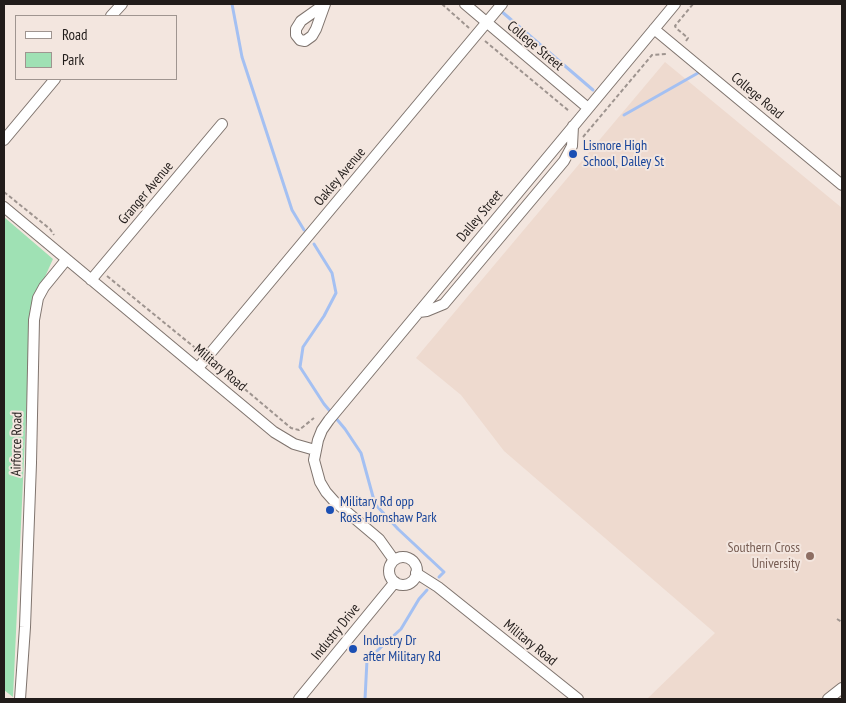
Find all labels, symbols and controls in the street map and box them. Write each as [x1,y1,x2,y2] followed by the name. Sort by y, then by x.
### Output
[15,15,178,80] legend
[504,18,566,74] street label: College Street
[62,25,88,44] text: Road
[62,50,84,69] text: Park
[727,69,787,123] street label: College Road
[583,138,664,170] place label: Lismore High School, Dalley St
[311,144,369,210] street label: Oakley Avenue
[567,148,579,160] marker: Lismore High School, Dalley St
[115,158,177,228] street label: Granger Avenue
[454,187,506,245] street label: Dalley Street
[190,341,250,395] street label: Military Road
[8,412,26,476] street label: Airforce Road
[340,494,437,526] place label: Military Rd opp Ross Hornshaw Park
[324,504,336,516] marker: Military Rd opp Ross Hornshaw Park
[728,540,800,572] place label: Southern Cross University
[804,550,816,562] marker: Southern Cross University
[308,600,364,664] street label: Industry Drive
[500,616,560,670] street label: Military Road
[363,633,441,666] place label: Industry Dr after Military Rd
[347,643,359,655] marker: Industry Dr after Military Rd

